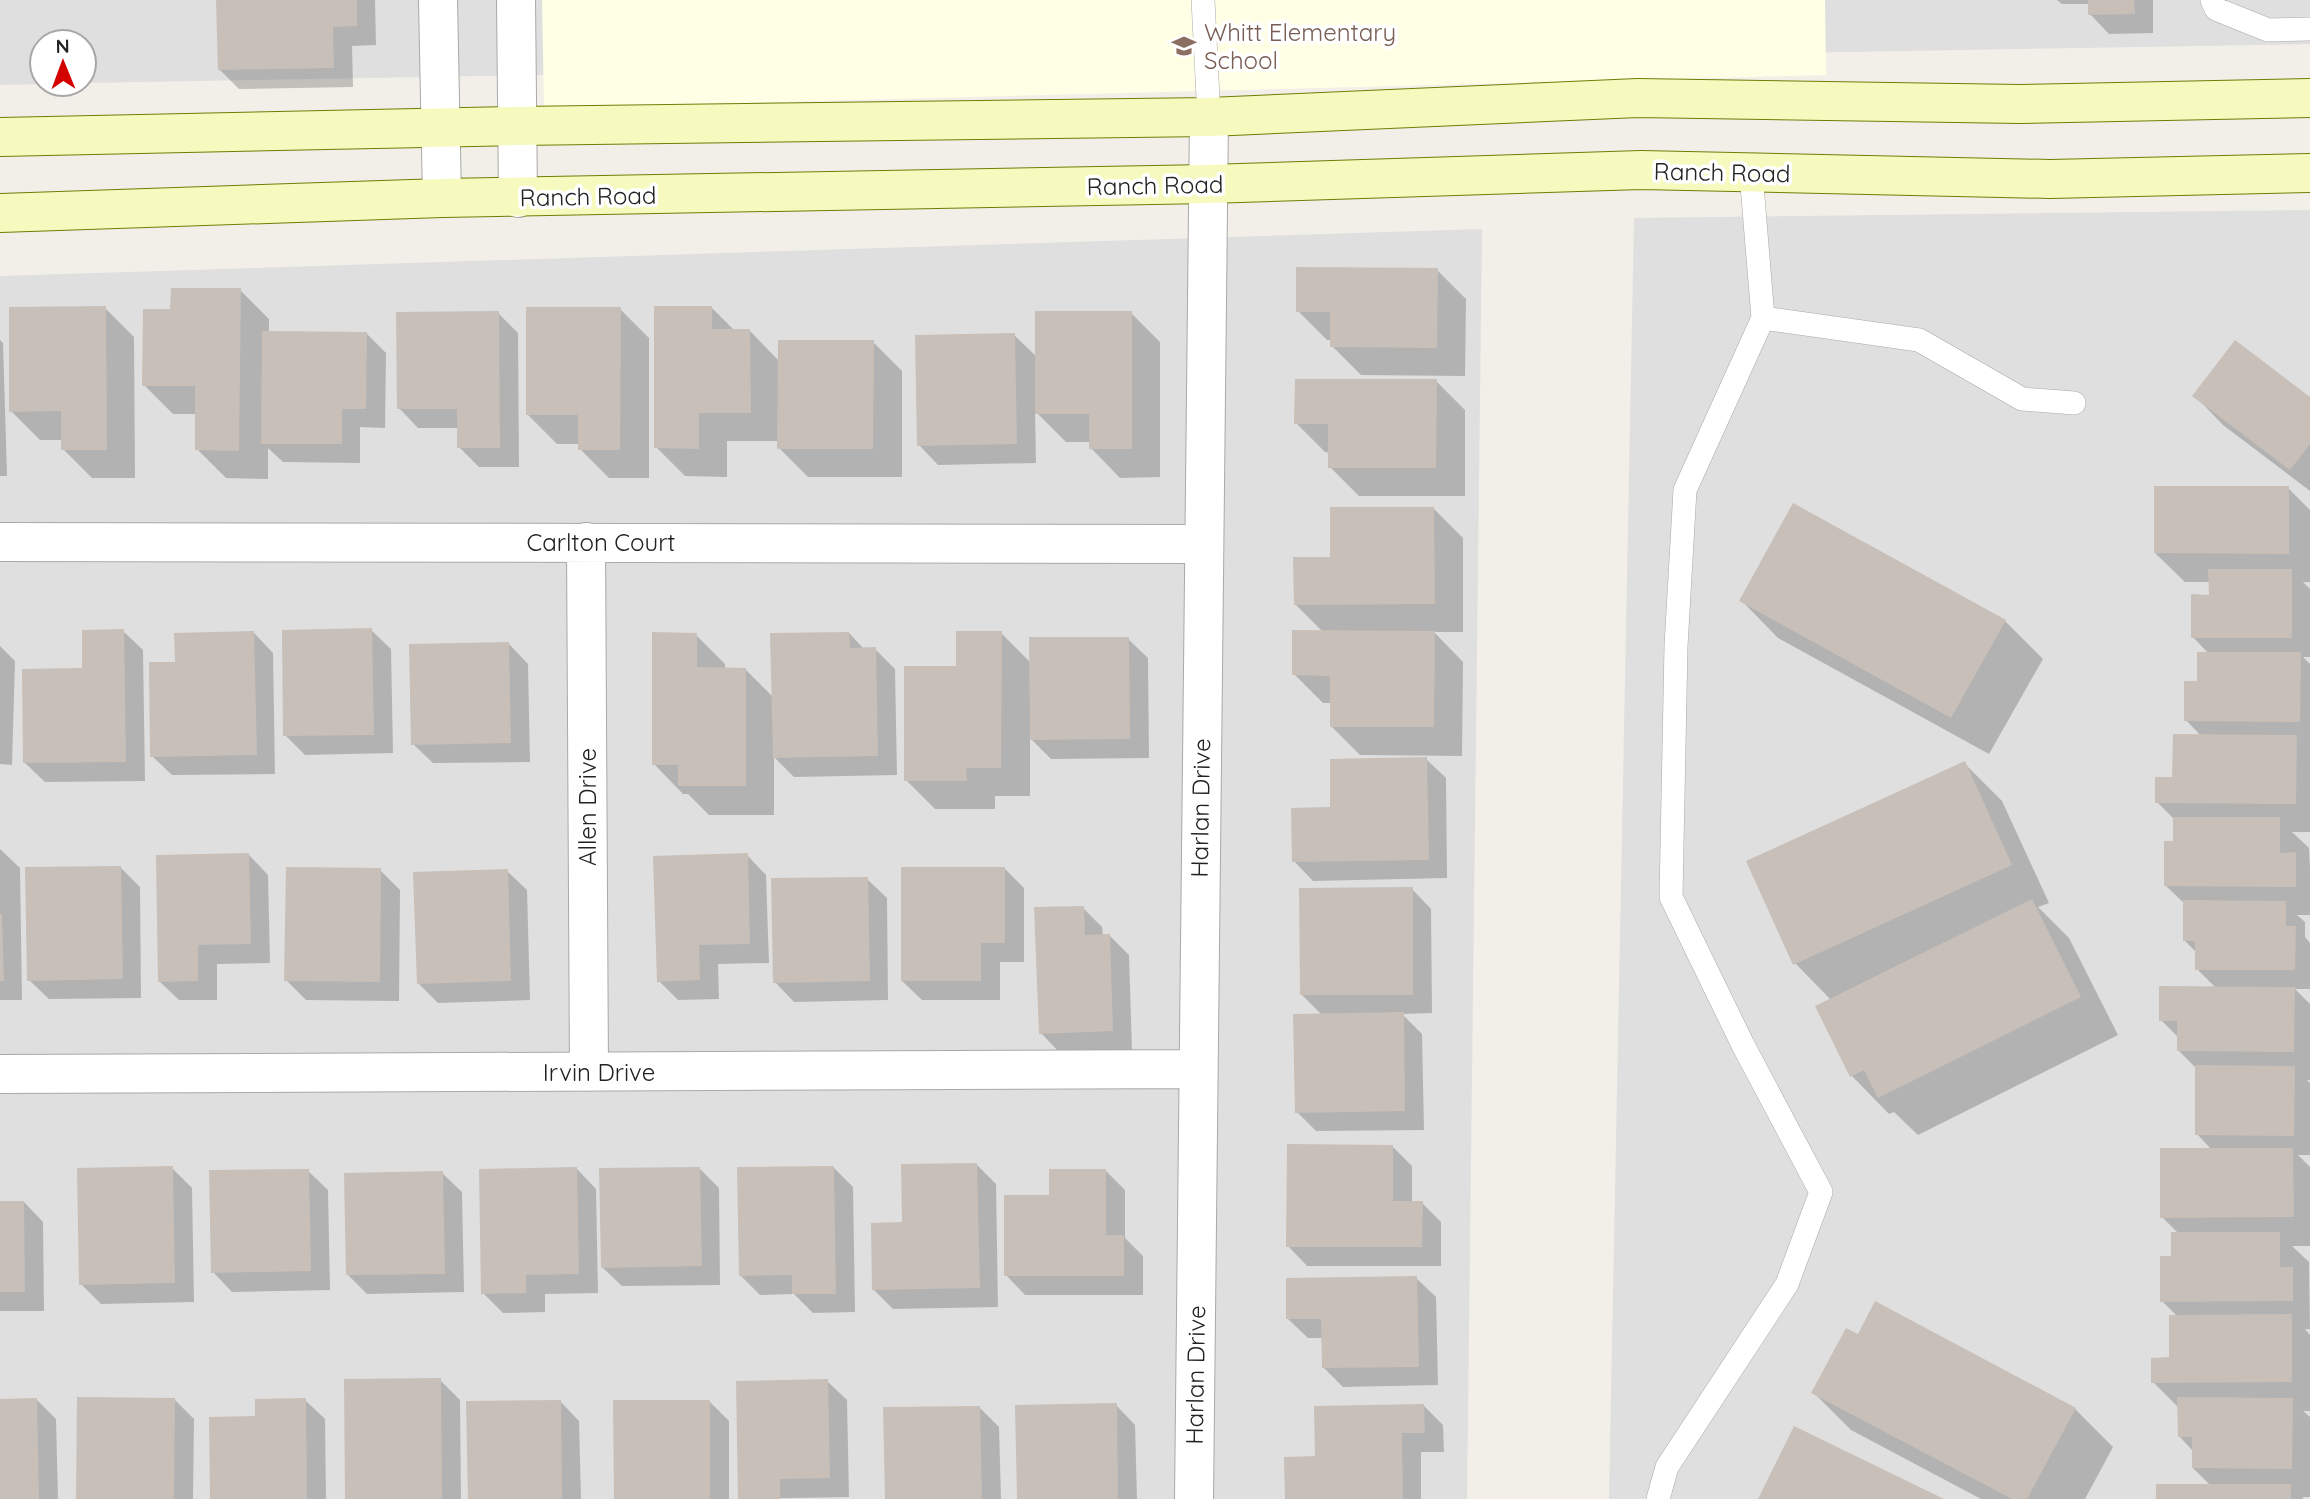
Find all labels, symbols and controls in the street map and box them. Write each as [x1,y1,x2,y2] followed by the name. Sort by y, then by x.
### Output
[1204,17,1396,75] place label: Whitt Elementary School
[28,28,98,98] north arrow
[1170,32,1198,60] school or university icon: Whitt Elementary School
[56,34,70,58] text: N
[1653,156,1791,188] street label: Ranch Road
[1086,169,1224,201] street label: Ranch Road
[519,180,657,212] street label: Ranch Road
[526,527,676,557] street label: Carlton Court
[1184,738,1216,878] street label: Harlan Drive
[572,748,602,866] street label: Allen Drive
[543,1057,655,1087] street label: Irvin Drive
[1179,1305,1211,1445] street label: Harlan Drive

